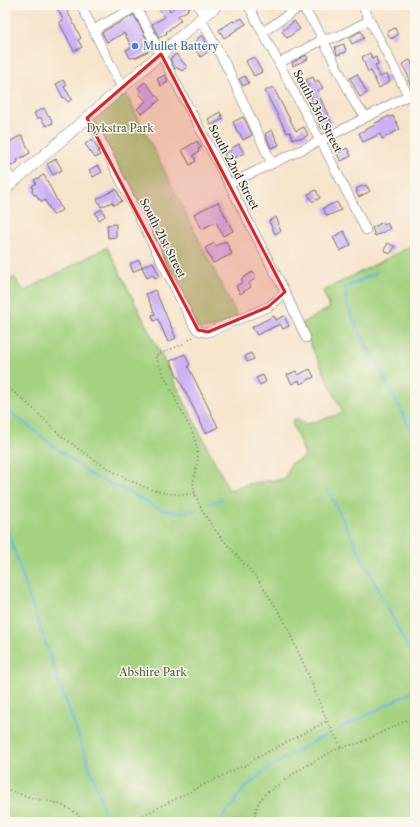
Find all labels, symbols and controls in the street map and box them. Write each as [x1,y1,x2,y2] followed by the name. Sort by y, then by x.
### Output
[143,39,219,53] place label: Mullet Battery
[130,41,140,51] marker: Mullet Battery
[290,67,346,155] street label: South 23rd Street
[86,121,154,135] park label: Dykstra Park
[206,122,262,212] street label: South 22nd Street
[137,196,189,280] street label: South 21st Street
[118,665,187,679] park label: Abshire Park

